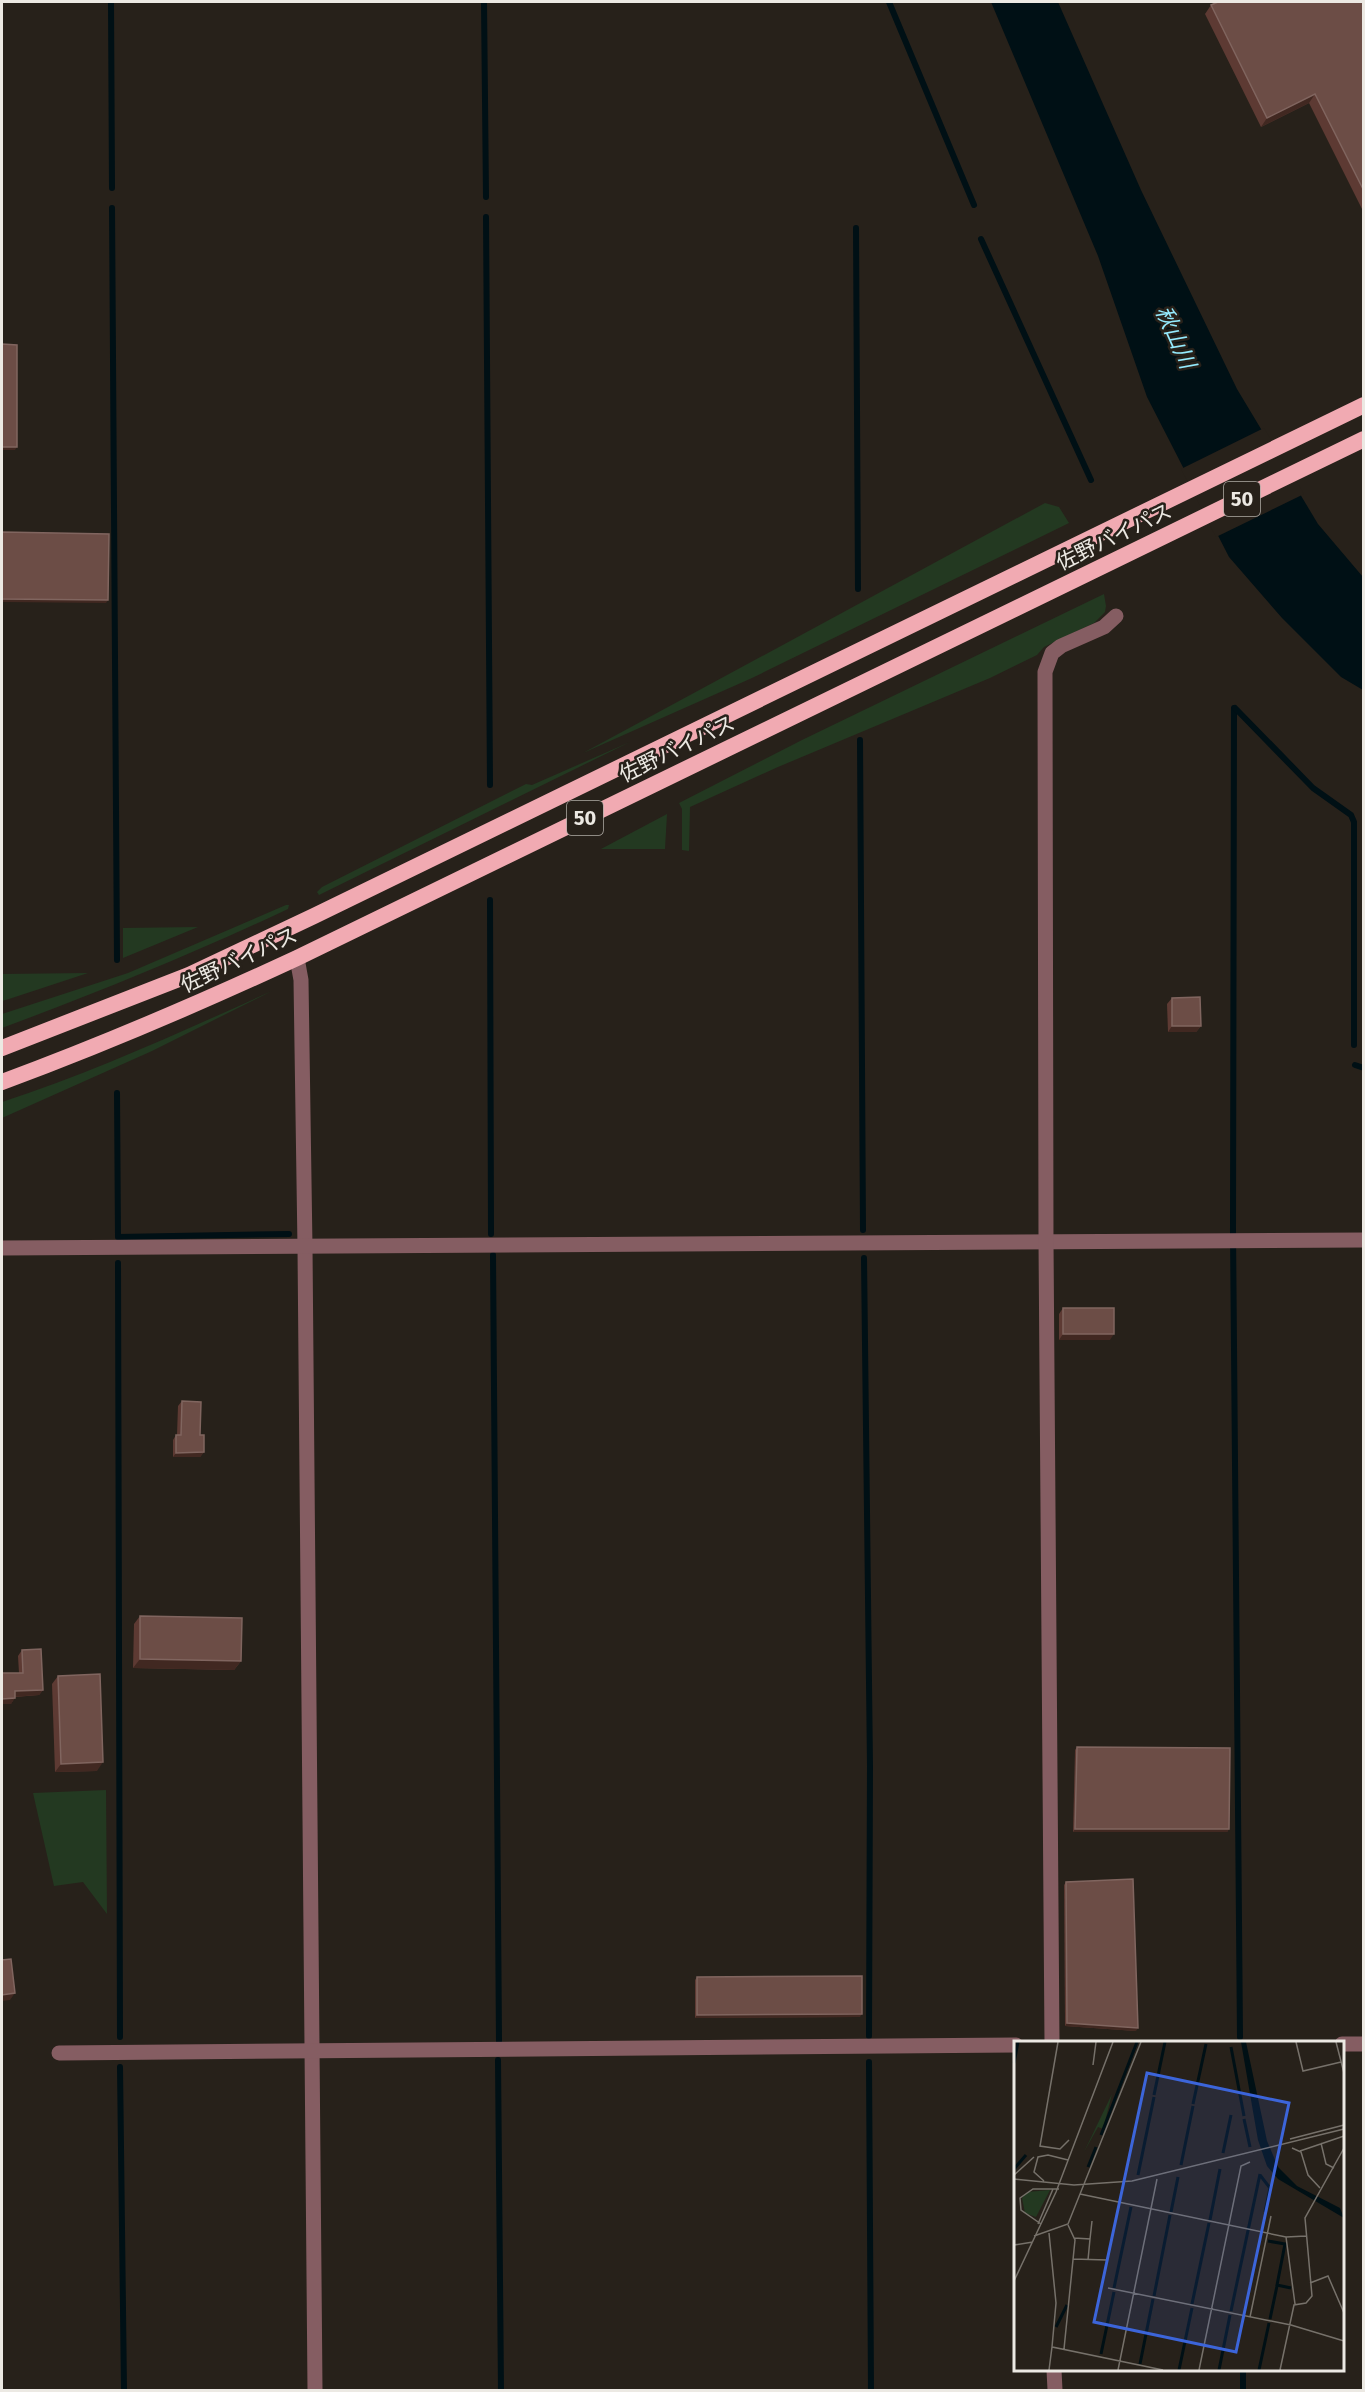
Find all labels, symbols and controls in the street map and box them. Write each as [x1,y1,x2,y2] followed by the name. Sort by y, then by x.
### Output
[1150,302,1202,375] water label: 秋山川
[1224,482,1260,516] road number: 50
[1052,498,1176,576] street label: 佐野バイパス
[615,710,739,788] street label: 佐野バイパス
[567,801,603,835] road number: 50
[177,922,301,998] street label: 佐野バイパス
[1014,2041,1344,2371] inset map

